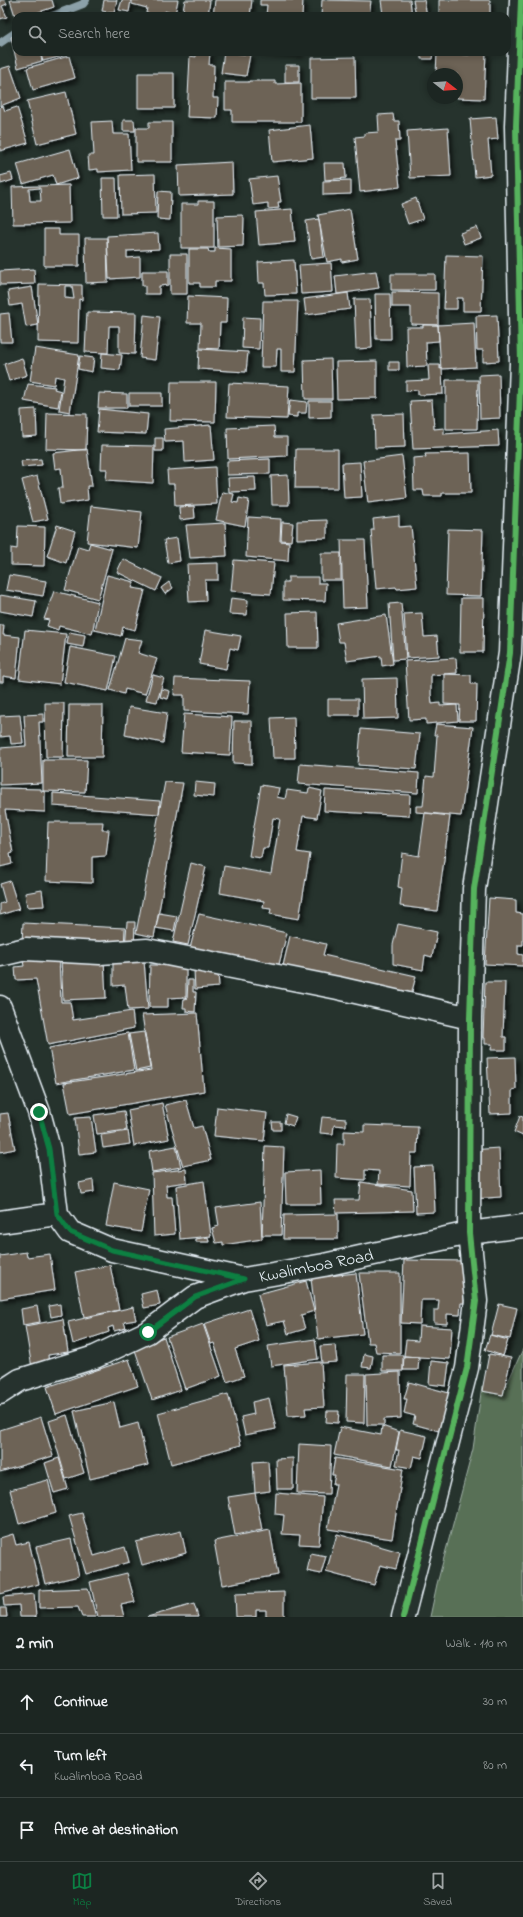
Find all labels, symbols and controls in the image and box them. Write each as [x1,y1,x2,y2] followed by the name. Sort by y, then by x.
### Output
[12,12,511,56] search box
[26,23,48,45] icon: search
[58,23,130,45] text: Search here
[427,68,463,104] north arrow
[30,1103,48,1121] route end
[257,1243,376,1290] street label: Kwalimboa Road
[139,1323,157,1341] route start
[16,1631,53,1656] text: 2 min
[446,1634,507,1653] text: Walk · 110 m
[16,1691,38,1713] icon: ahead
[54,1691,108,1713] text: Continue
[483,1692,507,1711] text: 30 m
[54,1745,107,1767] text: Turn left
[16,1755,38,1777] icon: left
[483,1756,507,1775] text: 80 m
[54,1767,143,1786] text: Kwalimboa Road
[16,1819,38,1841] icon: arrive
[54,1819,178,1841] text: Arrive at destination
[71,1870,93,1910] tab: Map
[235,1870,281,1910] tab: Directions
[423,1870,452,1910] tab: Saved

